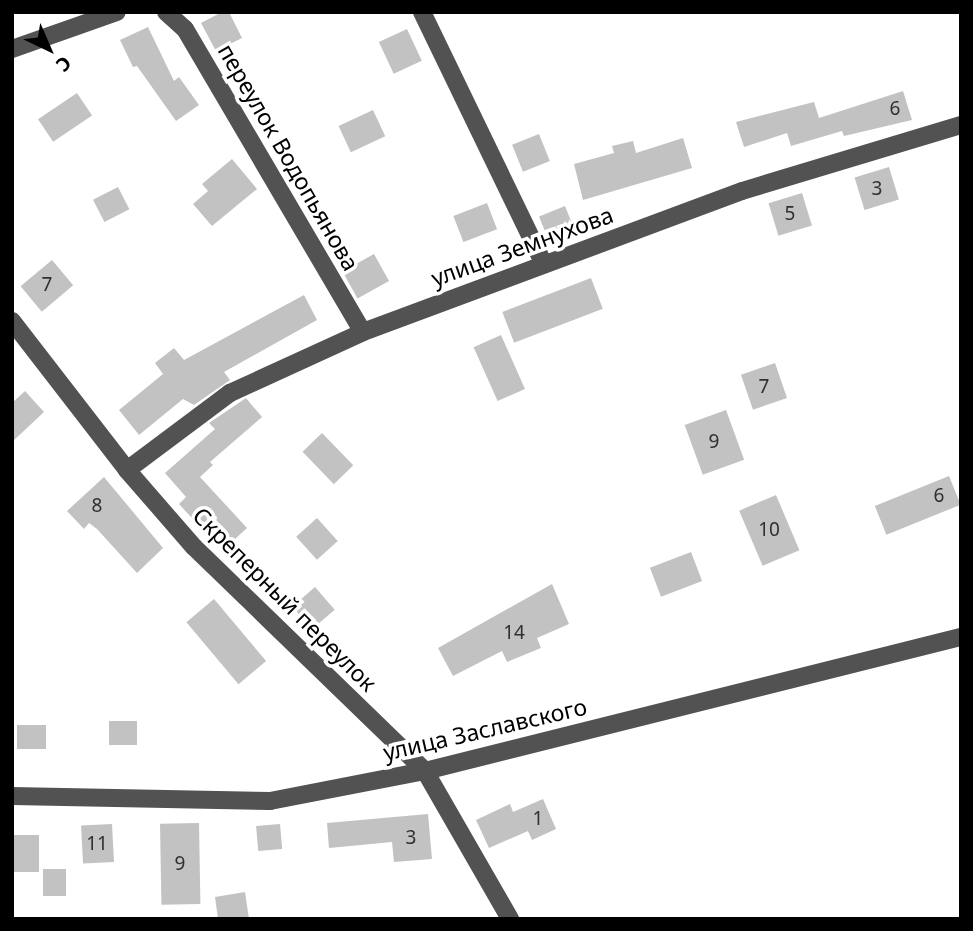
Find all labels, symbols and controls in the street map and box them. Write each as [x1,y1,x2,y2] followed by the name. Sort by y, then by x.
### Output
[14,14,84,84] north arrow
[213,39,365,275] street label: переулок Водопьянова
[50,50,77,78] text: С
[890,98,900,120] house number: 6
[872,178,882,200] house number: 3
[427,200,617,292] street label: улица Земнухова
[785,203,795,225] house number: 5
[42,274,52,296] house number: 7
[759,376,769,398] house number: 7
[709,431,719,453] house number: 9
[934,485,944,507] house number: 6
[92,495,102,517] house number: 8
[187,501,383,697] street label: Скреперный переулок
[758,519,780,541] house number: 10
[503,622,525,644] house number: 14
[381,692,589,766] street label: улица Заславского
[533,808,543,830] house number: 1
[406,827,416,849] house number: 3
[86,833,108,855] house number: 11
[175,853,185,875] house number: 9

